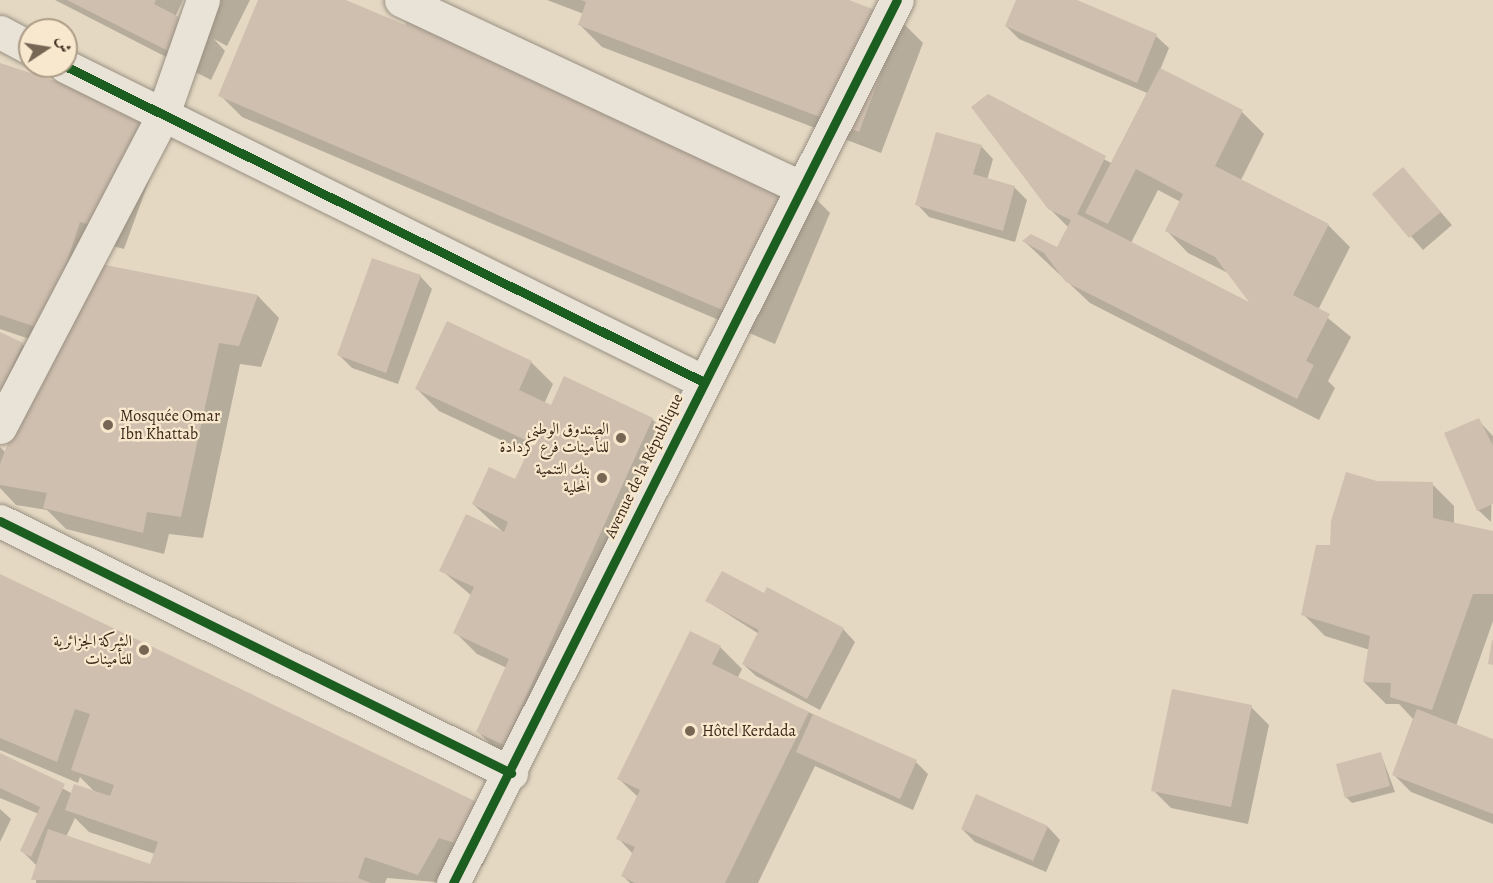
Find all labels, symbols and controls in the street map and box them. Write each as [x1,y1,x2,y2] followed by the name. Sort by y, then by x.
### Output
[18,18,78,78] north arrow
[51,35,76,55] text: ش
[601,391,687,541] street label: Avenue de la République
[120,406,220,444] place label: Mosquée Omar Ibn Khattab
[101,418,115,432] marker: Mosquée Omar Ibn Khattab
[499,419,609,457] place label: الصندوق الوطني للنأمينات فرع كردادة
[614,431,628,445] marker: الصندوق الوطني للنأمينات فرع كردادة
[536,459,590,497] place label: بنك التنمية المحلية
[595,471,609,485] marker: بنك التنمية المحلية
[53,631,132,669] place label: الشركة الجزائرية للتأمينات
[137,643,151,657] marker: الشركة الجزائرية للتأمينات
[702,721,796,741] place label: Hôtel Kerdada
[683,724,697,738] marker: Hôtel Kerdada

